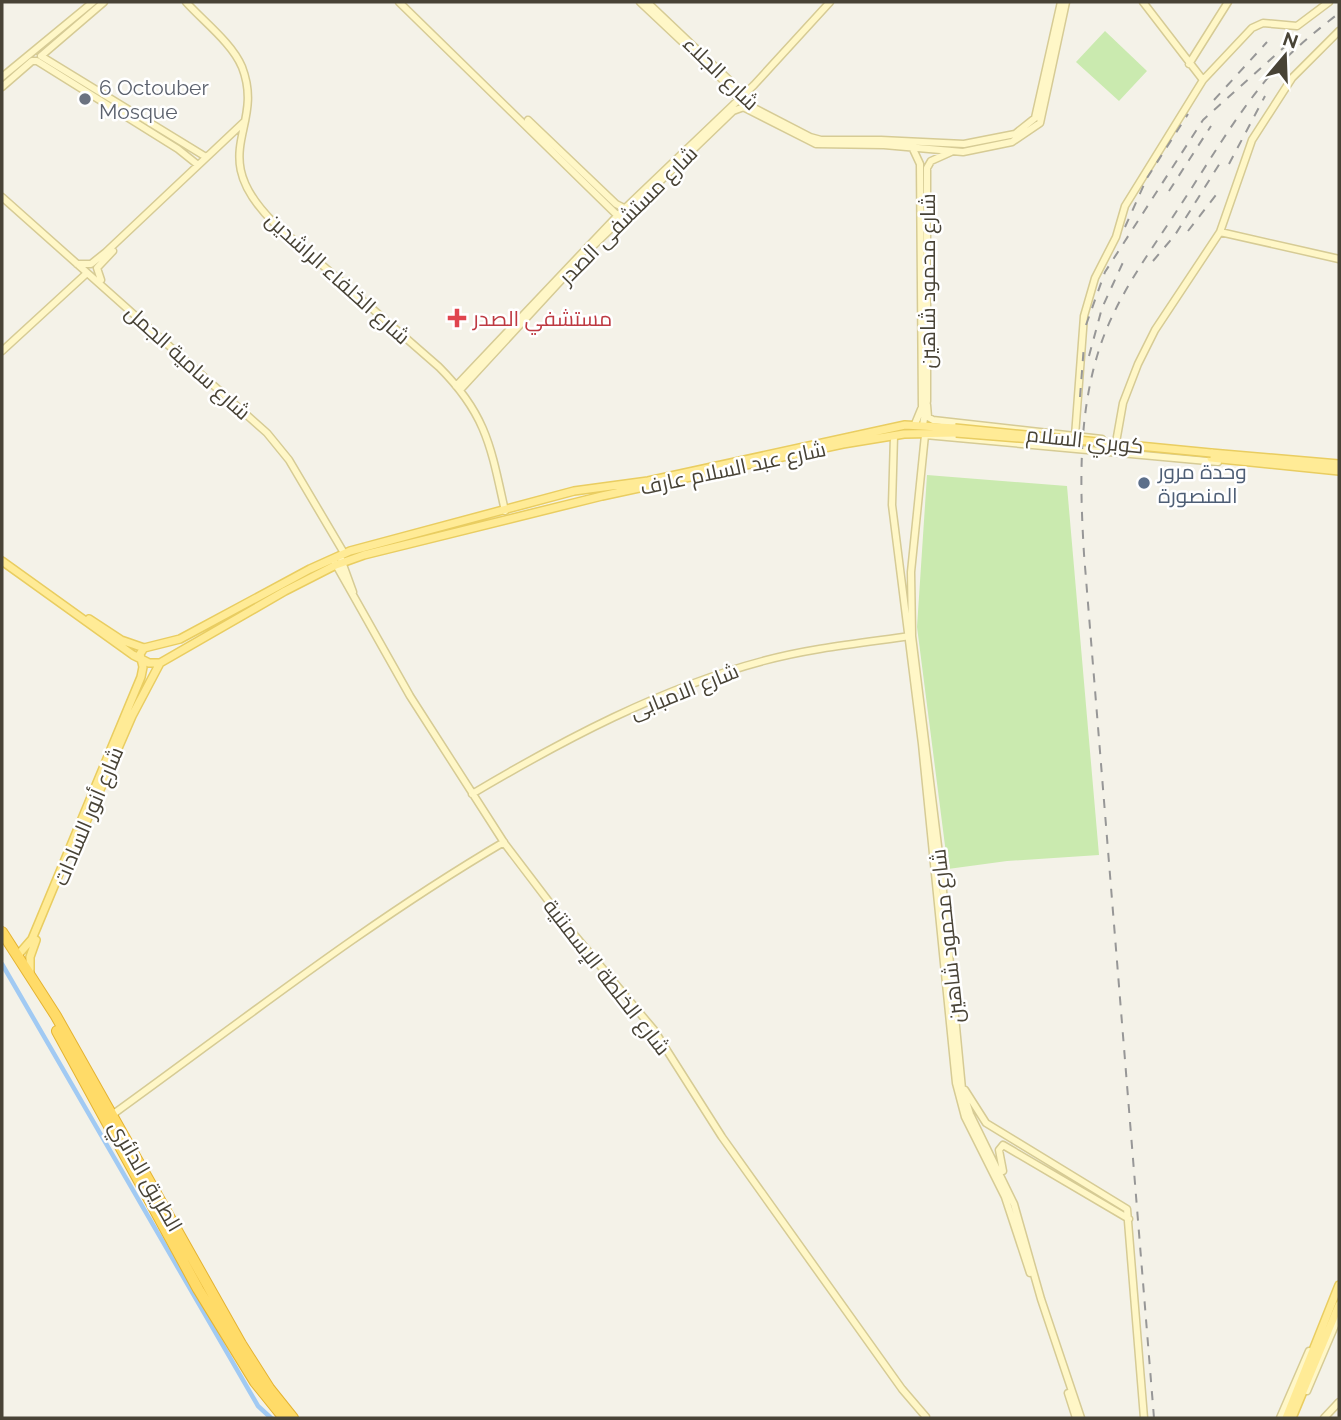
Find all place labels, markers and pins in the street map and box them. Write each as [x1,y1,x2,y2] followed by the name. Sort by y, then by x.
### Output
[99,75,209,124] place label: 6 Octouber Mosque
[77,91,93,107] marker: 6 Octouber Mosque
[472,306,612,335] place label: مستشفي الصدر
[447,308,467,328] marker: مستشفي الصدر
[1157,459,1247,508] place label: وحدة مرور المنصورة
[1136,475,1152,491] marker: وحدة مرور المنصورة

